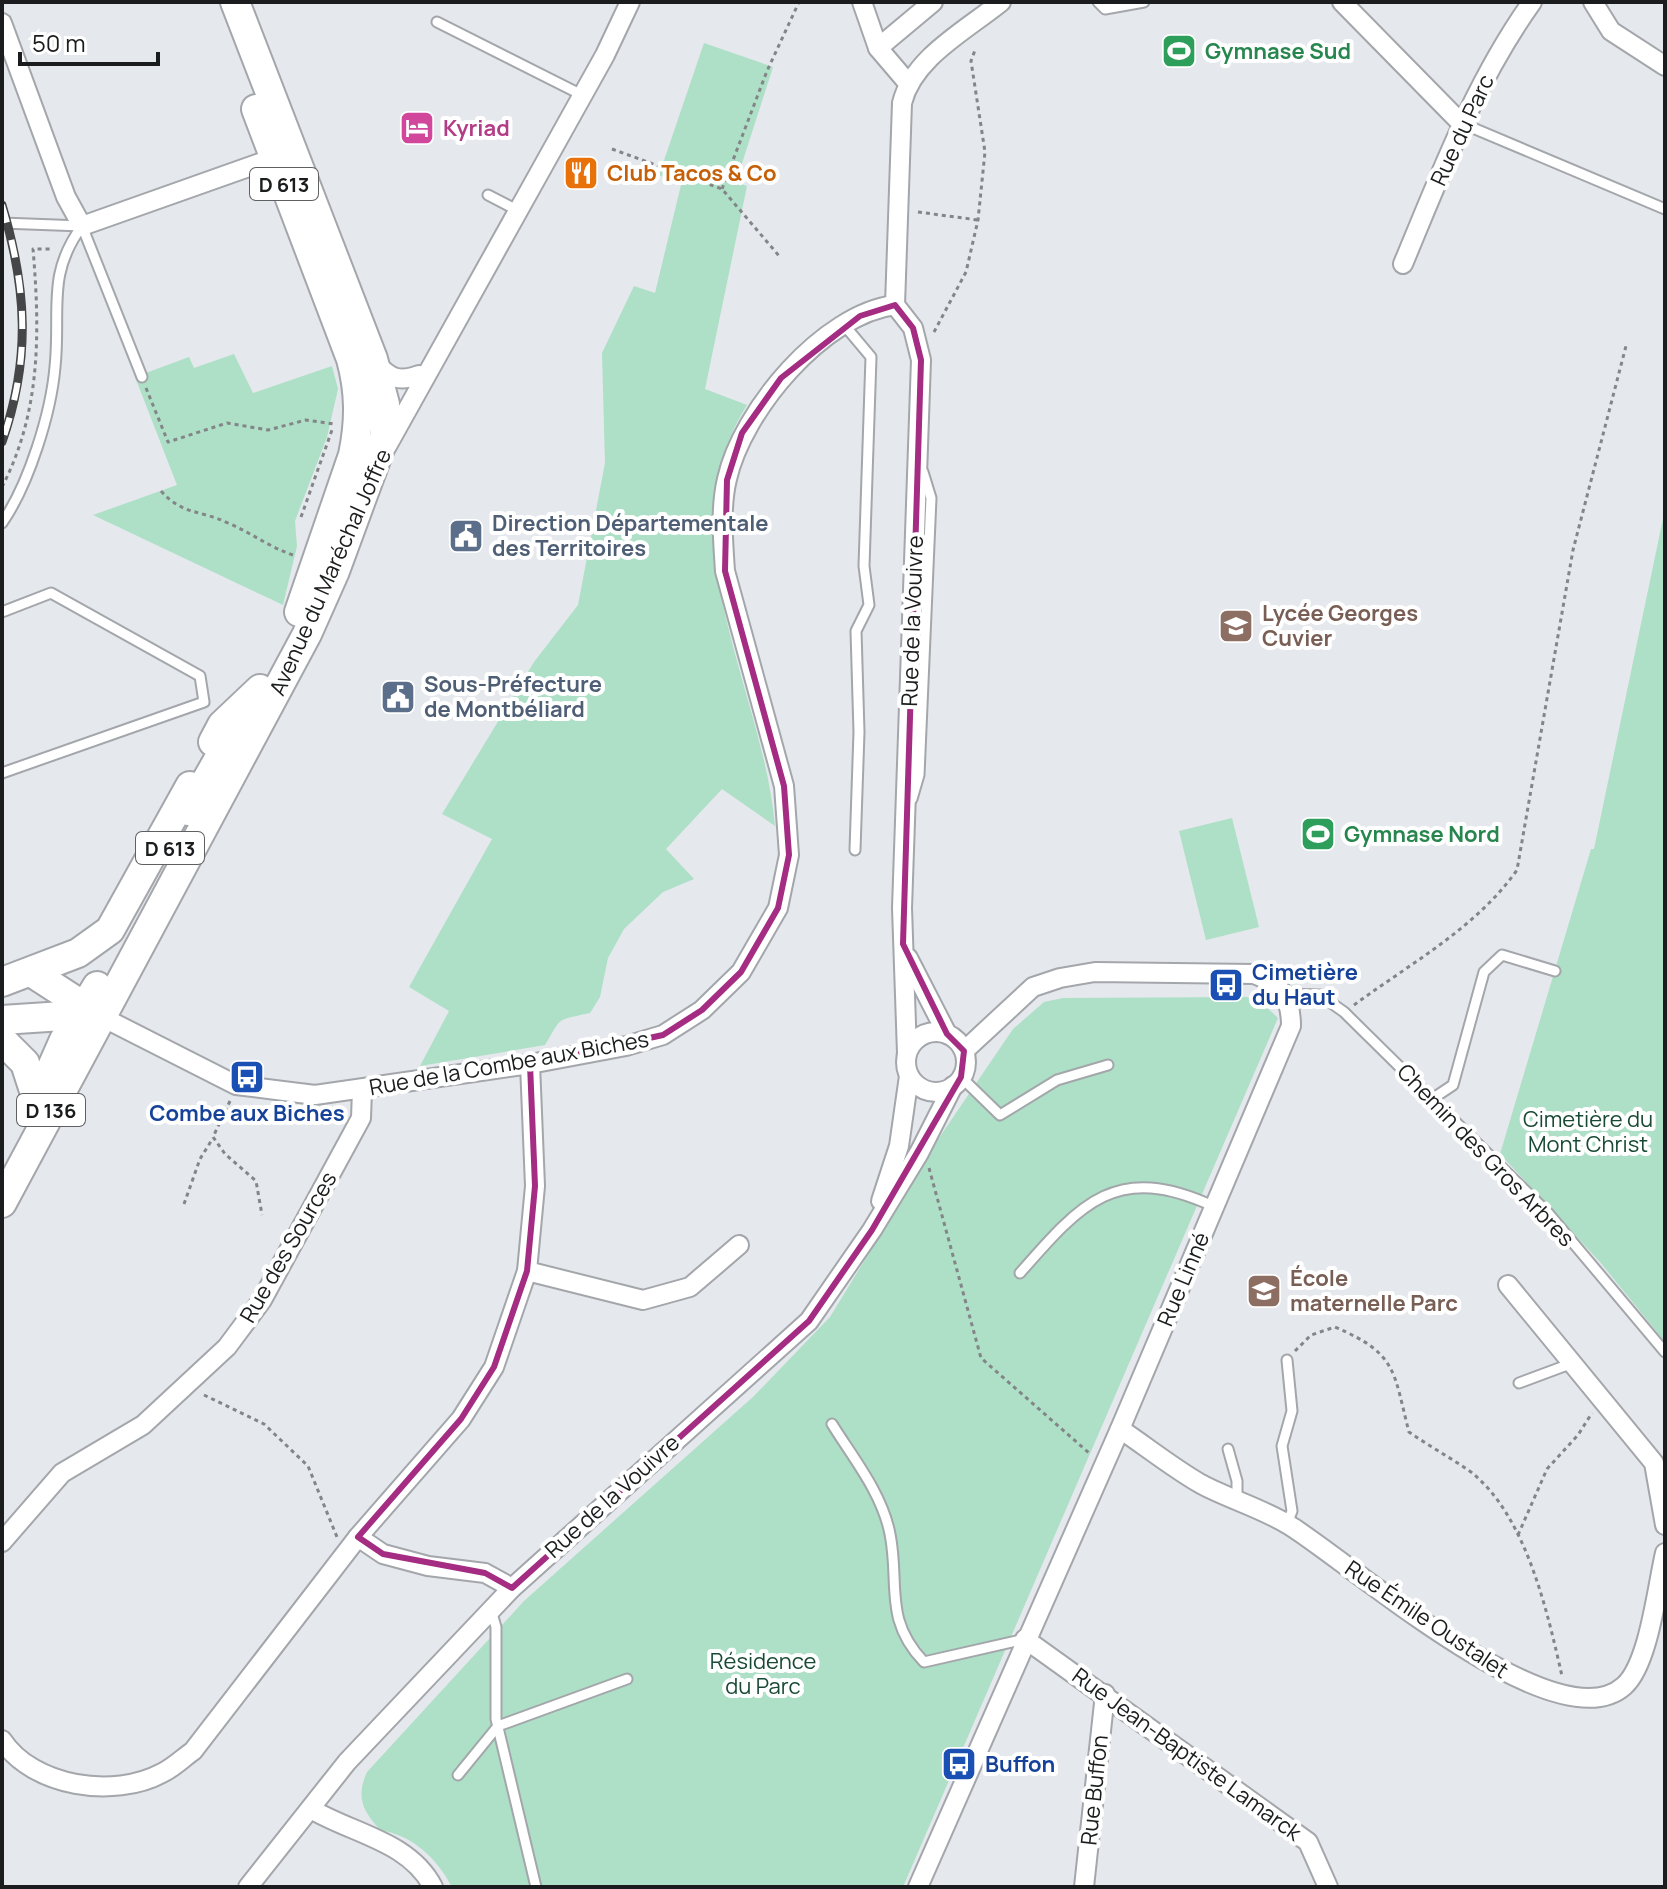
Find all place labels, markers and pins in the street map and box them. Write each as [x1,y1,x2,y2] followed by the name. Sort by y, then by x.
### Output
[1160,32,1198,70] sports icon: Gymnase Sud
[1205,36,1351,66] place label: Gymnase Sud
[398,109,436,147] hotel icon: Kyriad
[443,113,510,143] place label: Kyriad
[562,154,600,192] restaurant icon: Club Tacos & Co
[607,158,777,188] place label: Club Tacos & Co
[492,508,769,563] place label: Direction Départementale des Territoires
[447,517,485,555] public building icon: Direction Départementale des Territoires
[1262,598,1418,653] place label: Lycée Georges Cuvier
[1217,607,1255,645] school or university icon: Lycée Georges Cuvier
[424,669,602,724] place label: Sous-Préfecture de Montbéliard
[379,678,417,716] public building icon: Sous-Préfecture de Montbéliard
[1299,815,1337,853] sports icon: Gymnase Nord
[1344,819,1500,849] place label: Gymnase Nord
[1252,957,1358,1012] place label: Cimetière du Haut
[1207,966,1245,1004] bus stop icon: Cimetière du Haut
[228,1058,266,1096] bus stop icon: Combe aux Biches
[149,1098,345,1128] place label: Combe aux Biches
[1290,1263,1458,1318] place label: École maternelle Parc
[1245,1272,1283,1310] school or university icon: École maternelle Parc
[940,1745,978,1783] bus stop icon: Buffon
[985,1749,1055,1779] place label: Buffon

